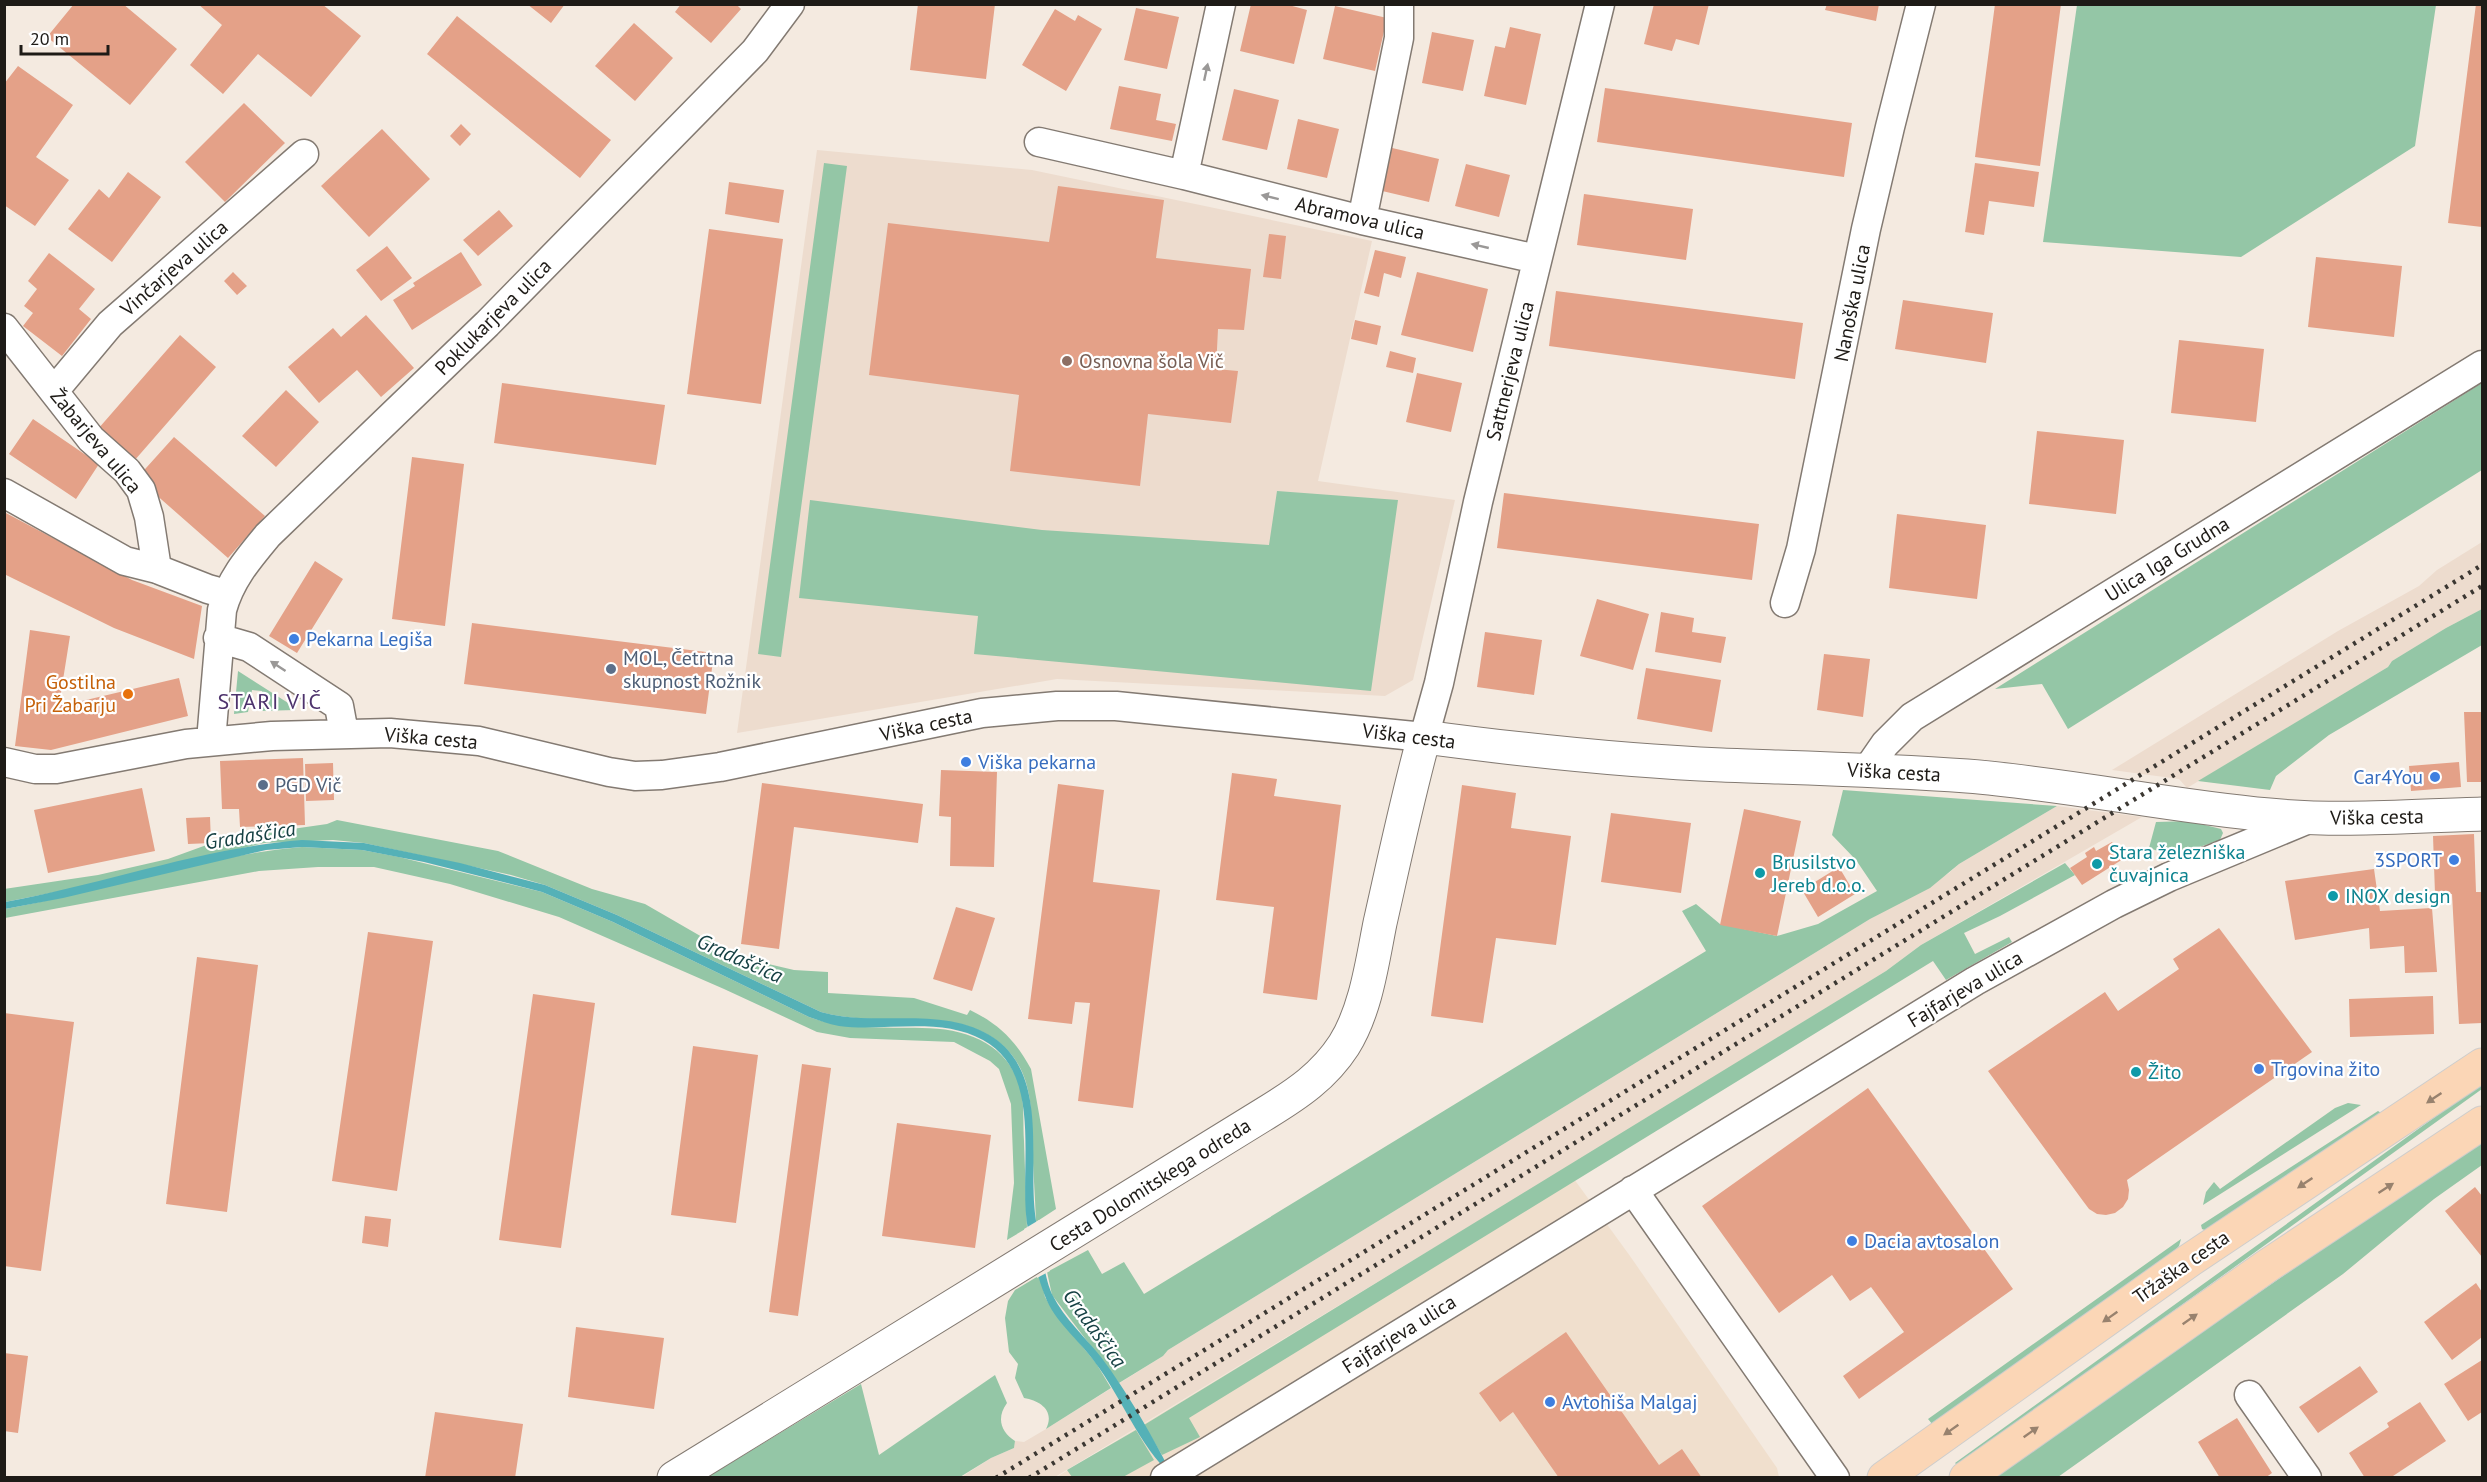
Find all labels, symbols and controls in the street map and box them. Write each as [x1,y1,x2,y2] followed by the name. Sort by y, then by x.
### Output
[21,18,108,56] scale bar
[30,27,69,50] text: 20 m
[1202,62,1211,81] one-way arrow
[1261,191,1279,201] one-way arrow
[1293,191,1427,245] street label: Abramova ulica
[114,214,233,323] street label: Vinčarjeva ulica
[1471,241,1490,251] one-way arrow
[1828,242,1876,364] street label: Nanoška ulica
[429,253,557,381] street label: Poklukarjeva ulica
[1480,299,1540,443] street label: Sattnerjeva ulica
[1079,348,1224,374] place label: Osnovna šola Vič
[1060,354,1074,368] marker: Osnovna šola Vič
[45,383,147,499] street label: Žabarjeva ulica
[2100,510,2234,608] street label: Ulica Iga Grudna
[306,626,433,652] place label: Pekarna Legiša
[287,632,301,646] marker: Pekarna Legiša
[623,645,761,694] place label: MOL, Četrtna skupnost Rožnik
[270,661,286,672] one-way arrow
[604,662,618,676] marker: MOL, Četrtna skupnost Rožnik
[24,669,116,718] place label: Gostilna Pri Žabarju
[121,687,135,701] marker: Gostilna Pri Žabarju
[218,687,322,715] district label: STARI VIČ
[876,703,975,748] street label: Viška cesta
[1360,717,1457,755] street label: Viška cesta
[382,721,479,755] street label: Viška cesta
[977,749,1096,775] place label: Viška pekarna
[959,755,973,769] marker: Viška pekarna
[1845,757,1942,787] street label: Viška cesta
[2353,764,2423,790] place label: Car4You
[2428,770,2442,784] marker: Car4You
[275,772,342,798] place label: PGD Vič
[256,778,270,792] marker: PGD Vič
[2329,803,2424,831] street label: Viška cesta
[203,814,298,855] water label: Gradaščica
[2109,839,2246,888] place label: Stara železniška čuvajnica
[2374,847,2442,873] place label: 3SPORT
[1771,849,1866,898] place label: Brusilstvo Jereb d.o.o.
[2447,853,2461,867] marker: 3SPORT
[2090,857,2104,871] marker: Stara železniška čuvajnica
[1753,866,1767,880] marker: Brusilstvo Jereb d.o.o.
[2345,883,2450,909] place label: INOX design
[2326,889,2340,903] marker: INOX design
[693,927,788,989] water label: Gradaščica
[1903,944,2027,1034] street label: Fajfarjeva ulica
[2271,1056,2380,1082] place label: Trgovina žito
[2148,1059,2182,1085] place label: Žito
[2252,1062,2266,1076] marker: Trgovina žito
[2129,1065,2143,1079] marker: Žito
[2426,1092,2442,1103] one-way arrow
[1044,1112,1256,1258] street label: Cesta Dolomitskega odreda
[2297,1177,2313,1188] one-way arrow
[2377,1182,2394,1193] one-way arrow
[2128,1224,2234,1310] street label: Tržaška cesta
[1864,1228,1999,1254] place label: Dacia avtosalon
[1845,1234,1859,1248] marker: Dacia avtosalon
[1057,1283,1133,1373] water label: Gradaščica
[1337,1289,1461,1379] street label: Fajfarjeva ulica
[2102,1311,2118,1323] one-way arrow
[2182,1313,2198,1325] one-way arrow
[1562,1389,1697,1415] place label: Avtohiša Malgaj
[1543,1395,1557,1409] marker: Avtohiša Malgaj
[1943,1424,1959,1436] one-way arrow
[2023,1426,2039,1438] one-way arrow

